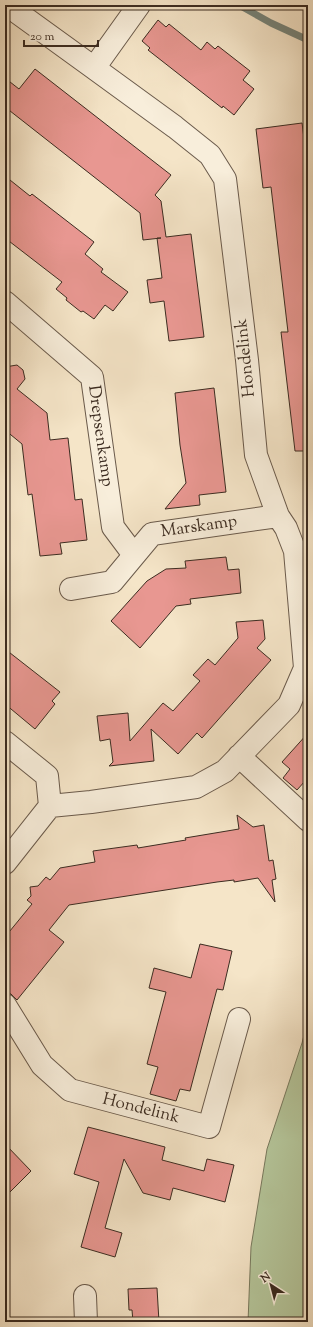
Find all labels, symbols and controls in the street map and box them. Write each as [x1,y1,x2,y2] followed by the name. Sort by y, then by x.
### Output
[24,22,98,48] scale bar
[30,28,55,46] text: 20 m
[230,318,262,398] street label: Hondelink
[81,384,119,488] street label: Drepsenkamp
[159,510,239,544] street label: Marskamp
[100,1088,182,1130] street label: Hondelink
[251,1265,291,1305] north arrow
[257,1269,274,1287] text: N

